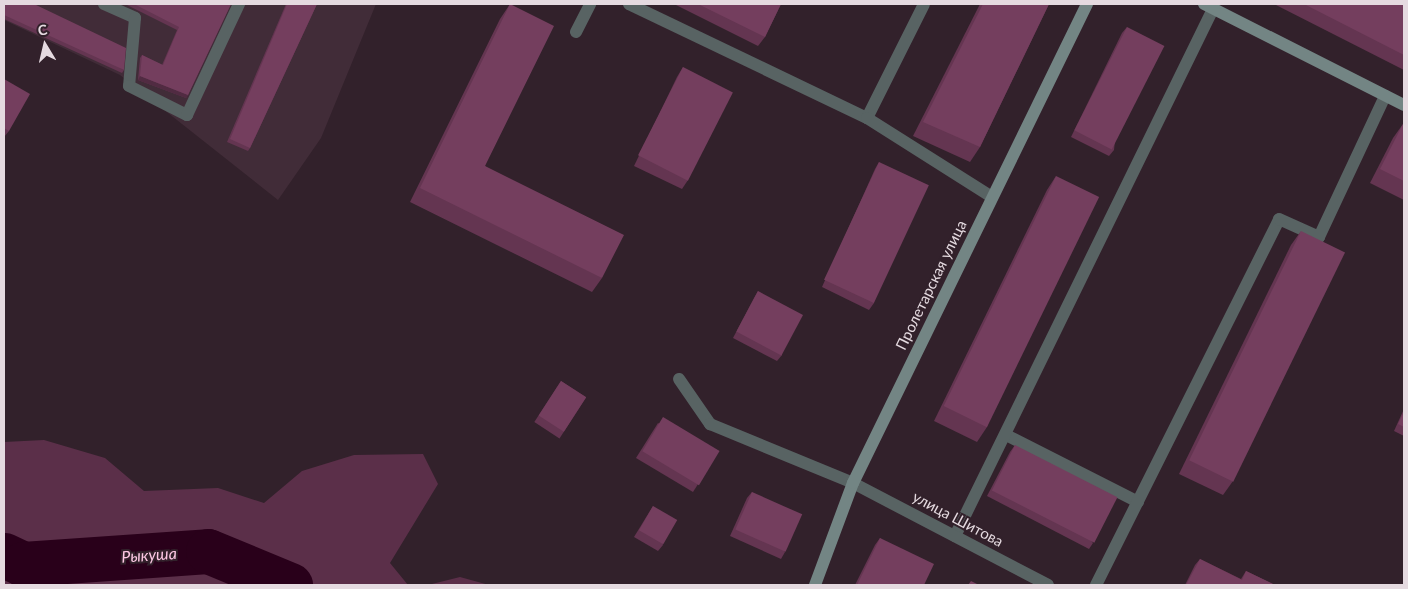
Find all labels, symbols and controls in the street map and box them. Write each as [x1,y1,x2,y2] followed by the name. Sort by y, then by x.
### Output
[20,20,70,70] north arrow
[37,21,48,39] text: С
[892,217,970,353] street label: Пролетарская улица
[910,488,1006,550] street label: улица Шитова
[121,543,177,567] water label: Рыкуша

